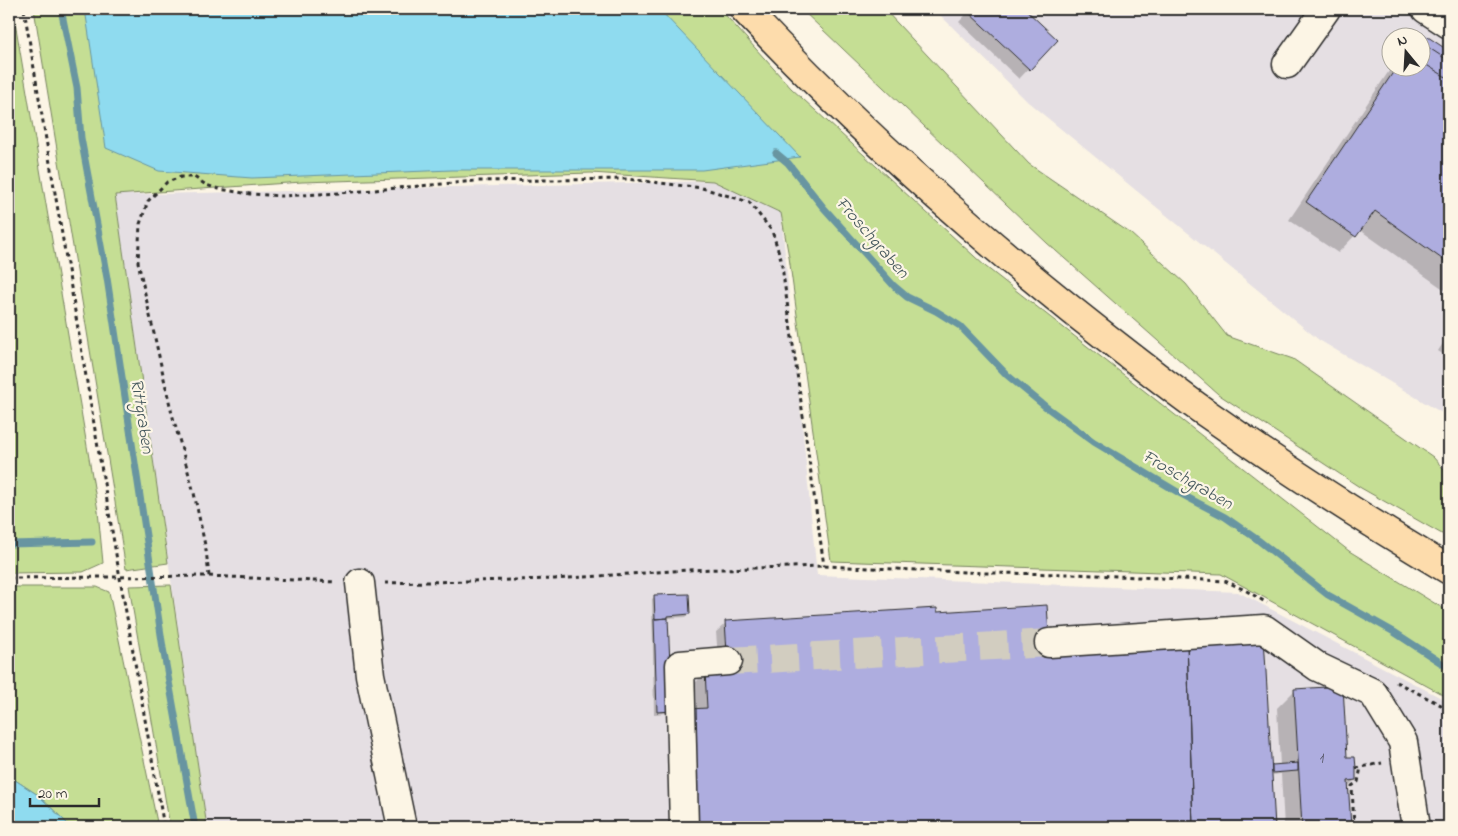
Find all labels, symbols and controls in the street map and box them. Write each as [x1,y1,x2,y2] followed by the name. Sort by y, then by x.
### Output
[1380,28,1430,78] north arrow
[1395,30,1410,53] text: N
[829,192,915,286] water label: Froschgraben
[122,377,160,457] water label: Rittgraben
[1137,444,1238,518] water label: Froschgraben
[1320,748,1325,769] house number: 1
[30,776,99,808] scale bar
[38,783,68,805] text: 20 m

